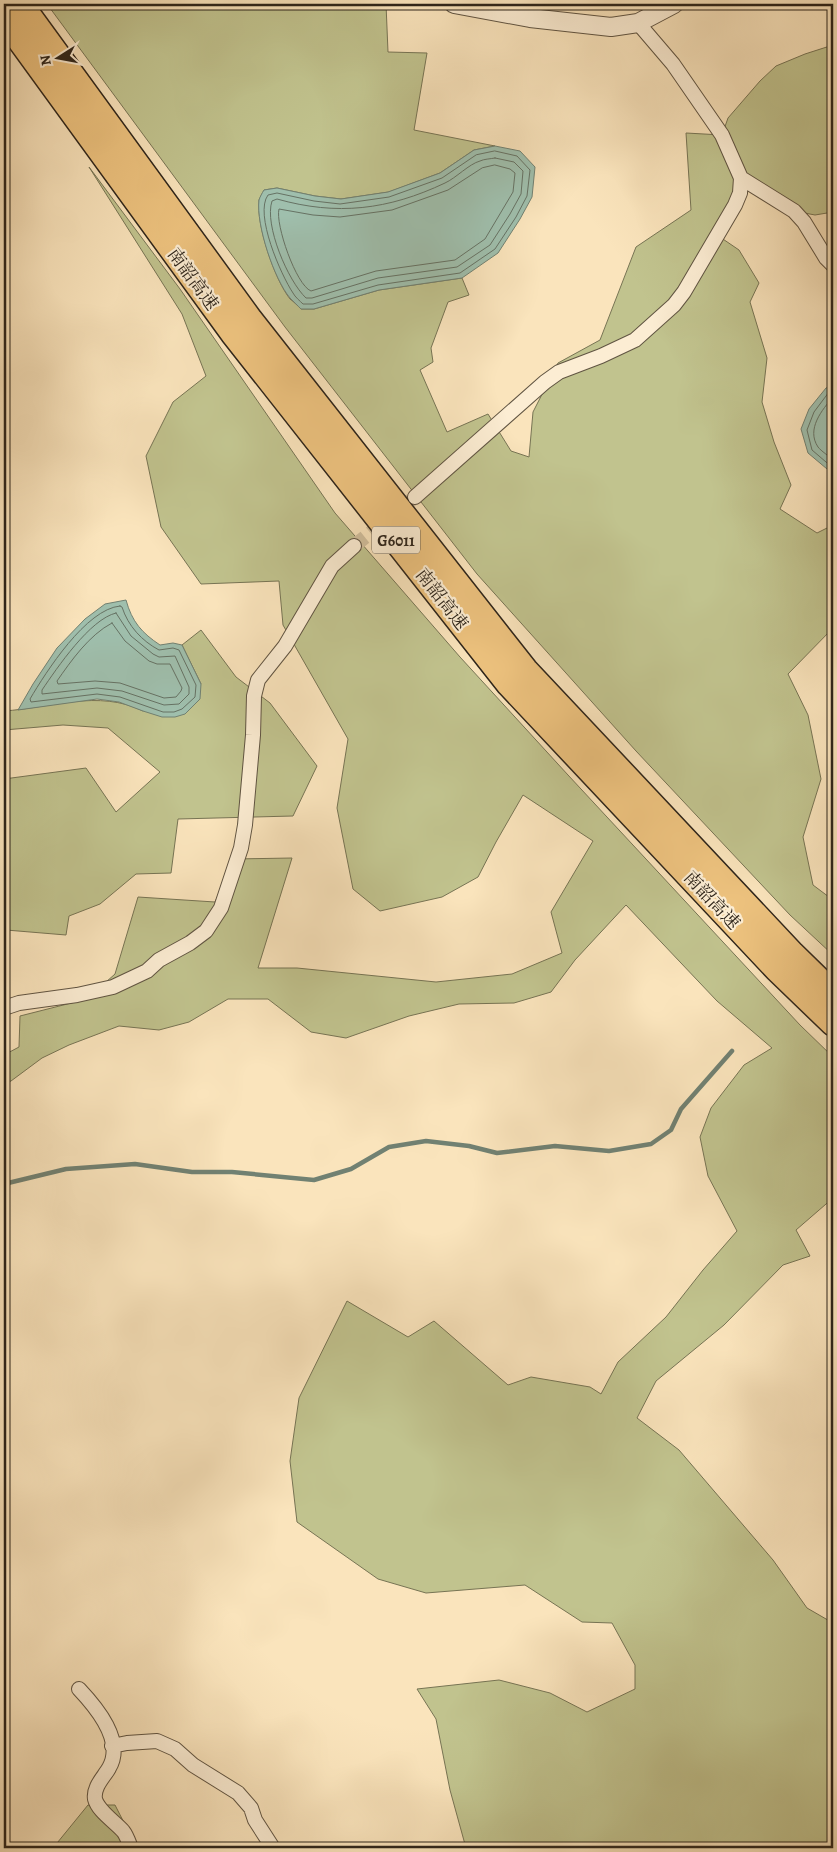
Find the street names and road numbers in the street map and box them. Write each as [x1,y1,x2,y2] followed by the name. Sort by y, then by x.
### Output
[162,243,224,315] street label: 南韶高速
[372,526,420,554] road number: G6011
[410,563,474,635] street label: 南韶高速
[679,865,745,935] street label: 南韶高速

